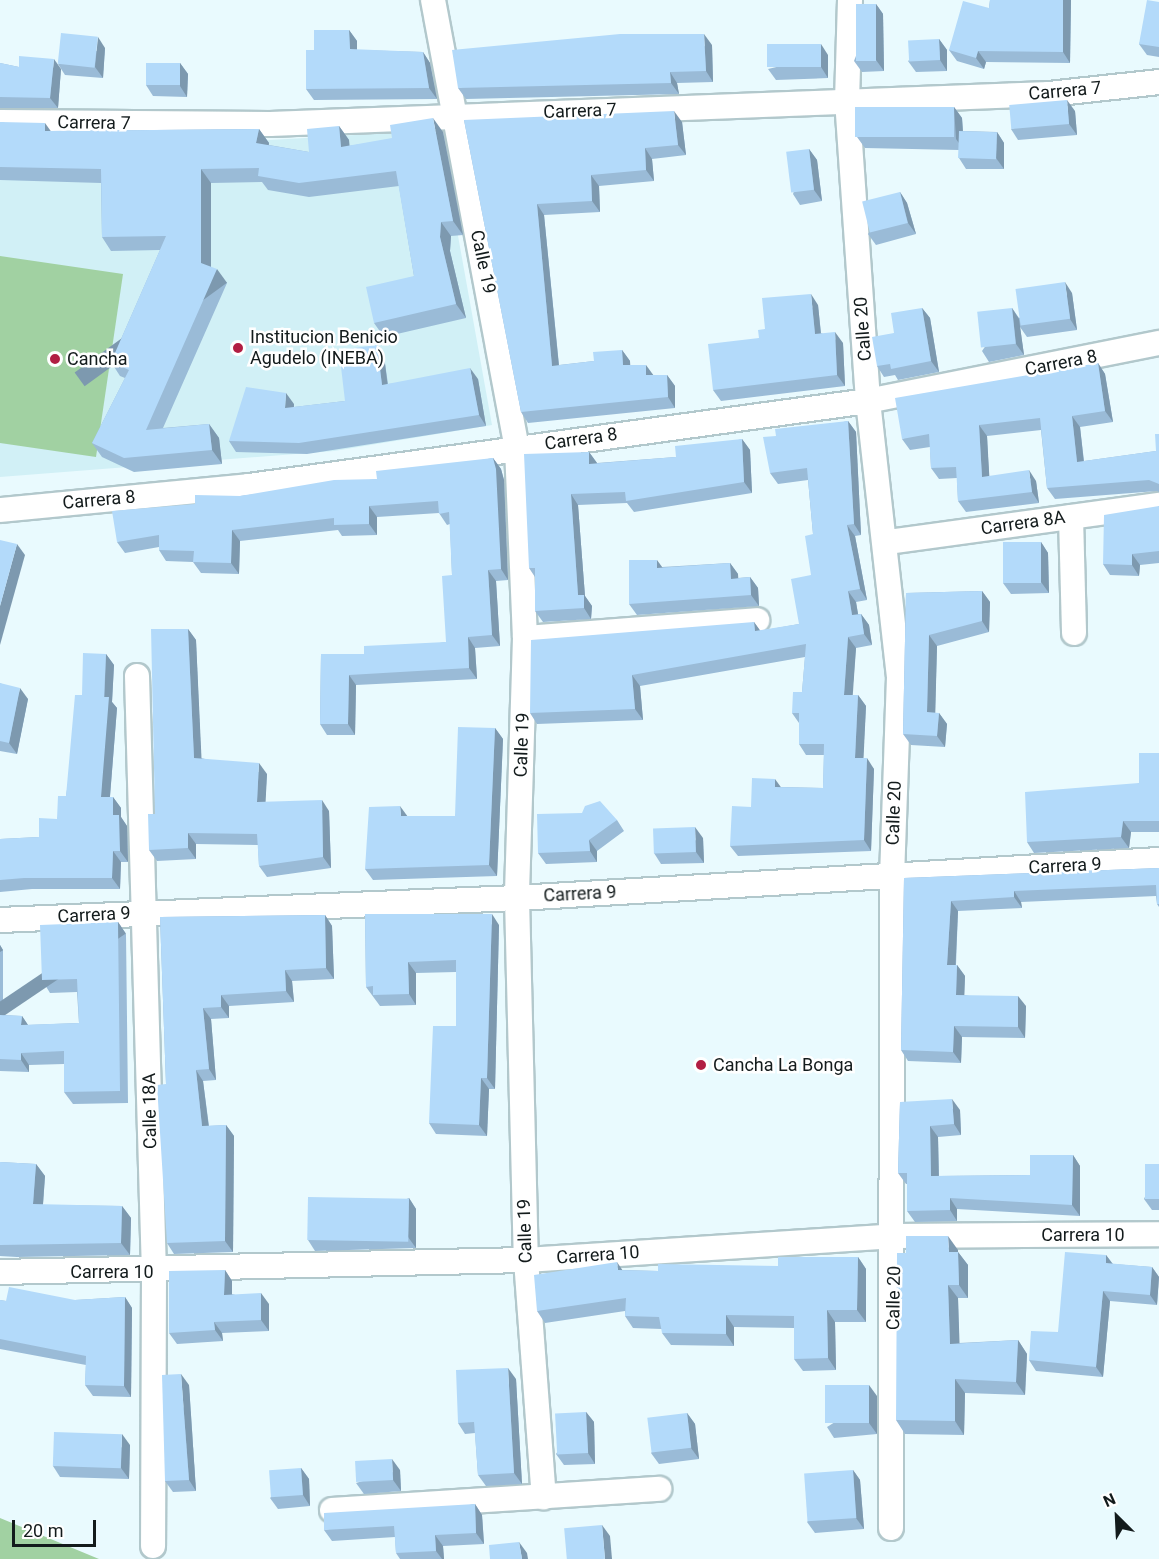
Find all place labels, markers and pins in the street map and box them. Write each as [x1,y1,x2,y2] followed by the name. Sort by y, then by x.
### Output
[250,327,398,370] place label: Institucion Benicio Agudelo (INEBA)
[231,341,245,355] marker: Institucion Benicio Agudelo (INEBA)
[67,348,128,370] place label: Cancha
[48,352,62,366] marker: Cancha
[713,1054,853,1076] place label: Cancha La Bonga
[694,1058,708,1072] marker: Cancha La Bonga

